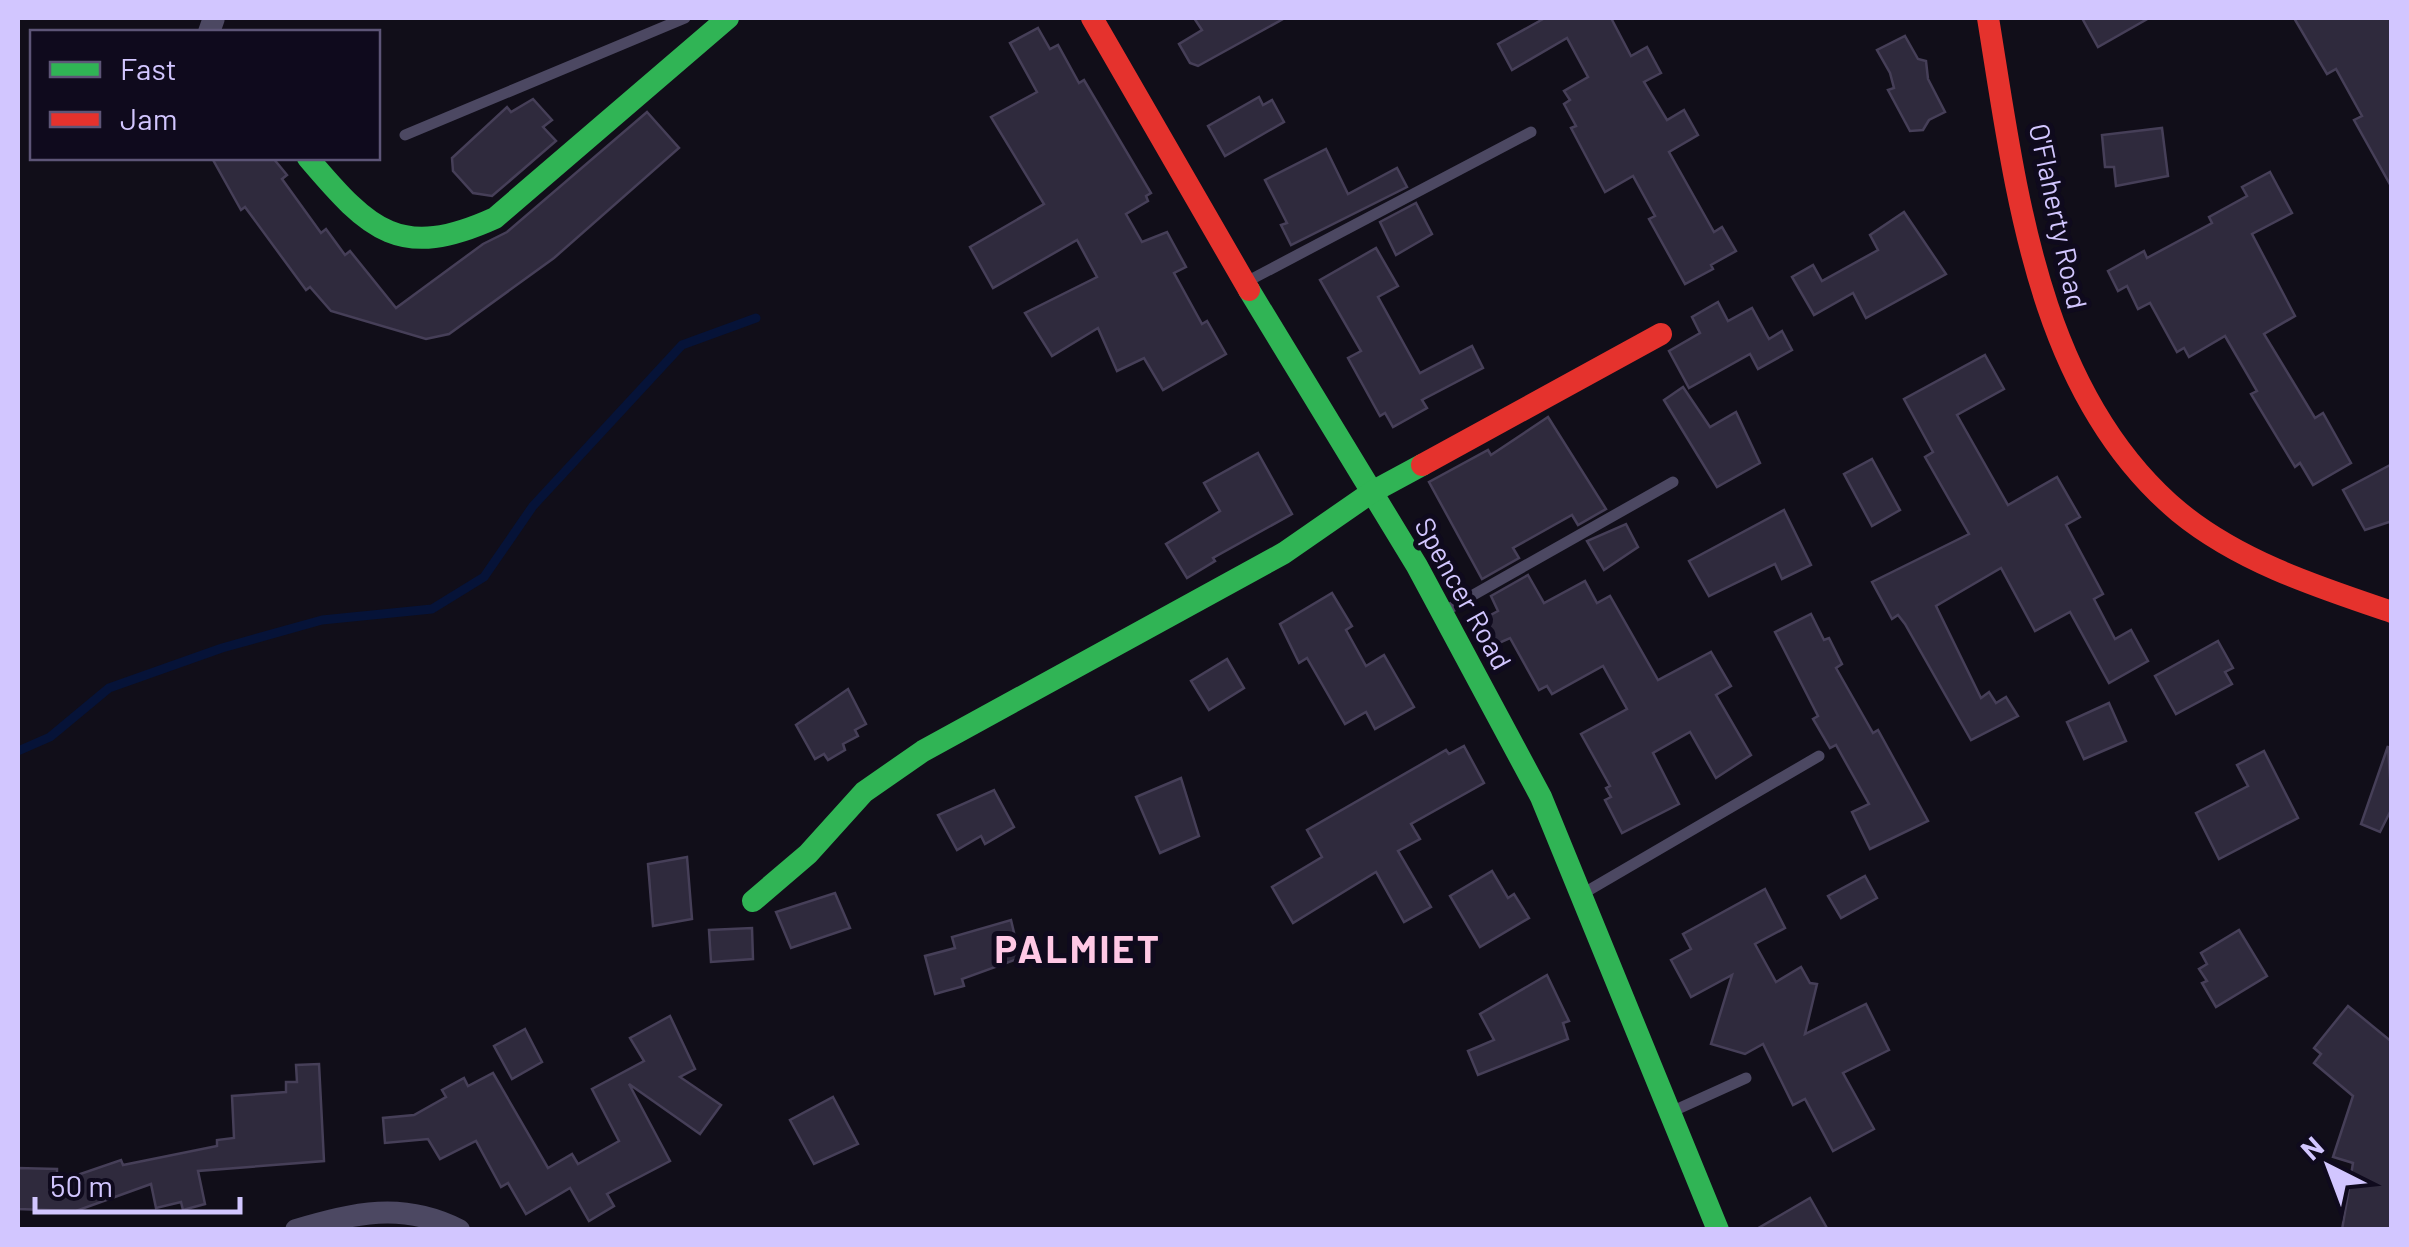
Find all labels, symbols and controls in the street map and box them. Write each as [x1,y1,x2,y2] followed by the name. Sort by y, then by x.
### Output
[30,30,380,160] legend
[120,50,177,86] text: Fast
[120,100,177,136] text: Jam
[2023,120,2095,312] street label: O'Flaherty Road
[1408,511,1520,675] street label: Spencer Road
[995,925,1161,971] district label: PALMIET
[2279,1117,2379,1217] north arrow
[2293,1129,2330,1167] text: N
[35,1152,240,1214] scale bar
[50,1167,113,1203] text: 50 m

